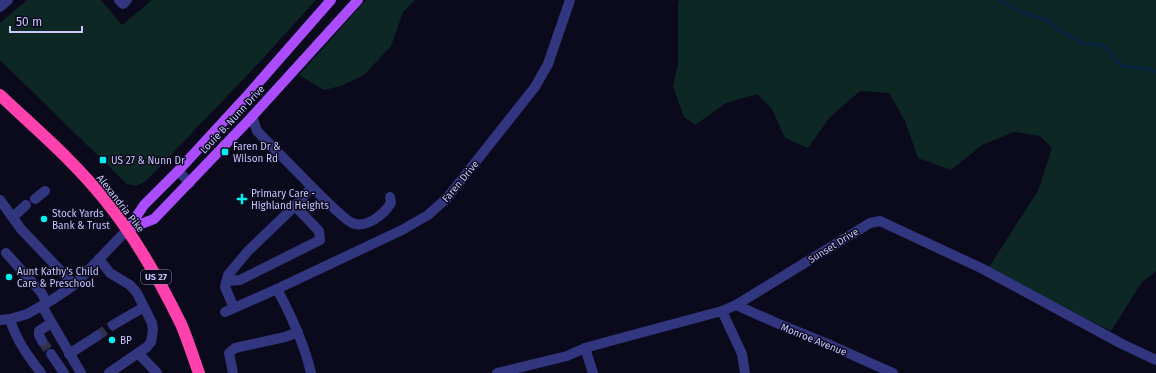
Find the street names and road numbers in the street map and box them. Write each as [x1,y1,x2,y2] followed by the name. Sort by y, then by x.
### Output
[198,83,267,156] street label: Louie B. Nunn Drive
[440,158,482,205] street label: Faren Drive
[94,172,146,235] street label: Alexandria Pike
[806,226,861,266] street label: Sunset Drive
[141,270,171,284] road number: US 27
[779,321,848,359] street label: Monroe Avenue

